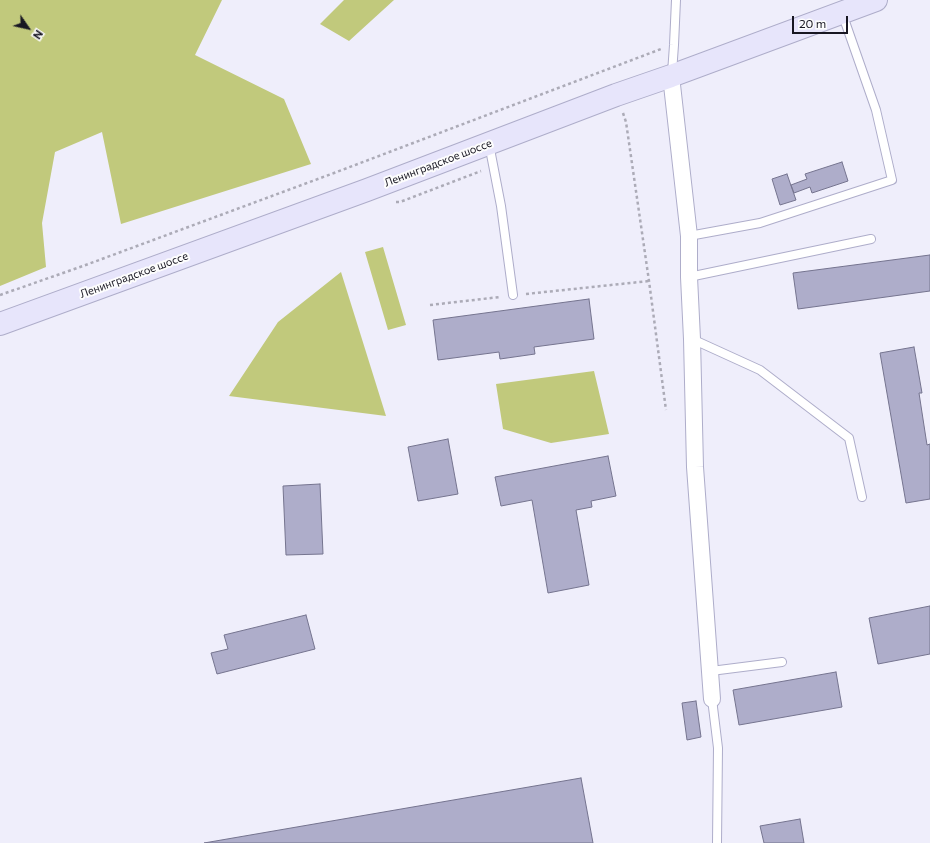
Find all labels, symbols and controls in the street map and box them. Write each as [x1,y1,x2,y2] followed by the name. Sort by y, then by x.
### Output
[8,8,48,48] north arrow
[794,8,850,34] scale bar
[799,16,826,30] text: 20 m
[31,28,46,42] text: N
[382,136,494,190] street label: Ленинградское шоссе
[78,249,190,301] street label: Ленинградское шоссе

